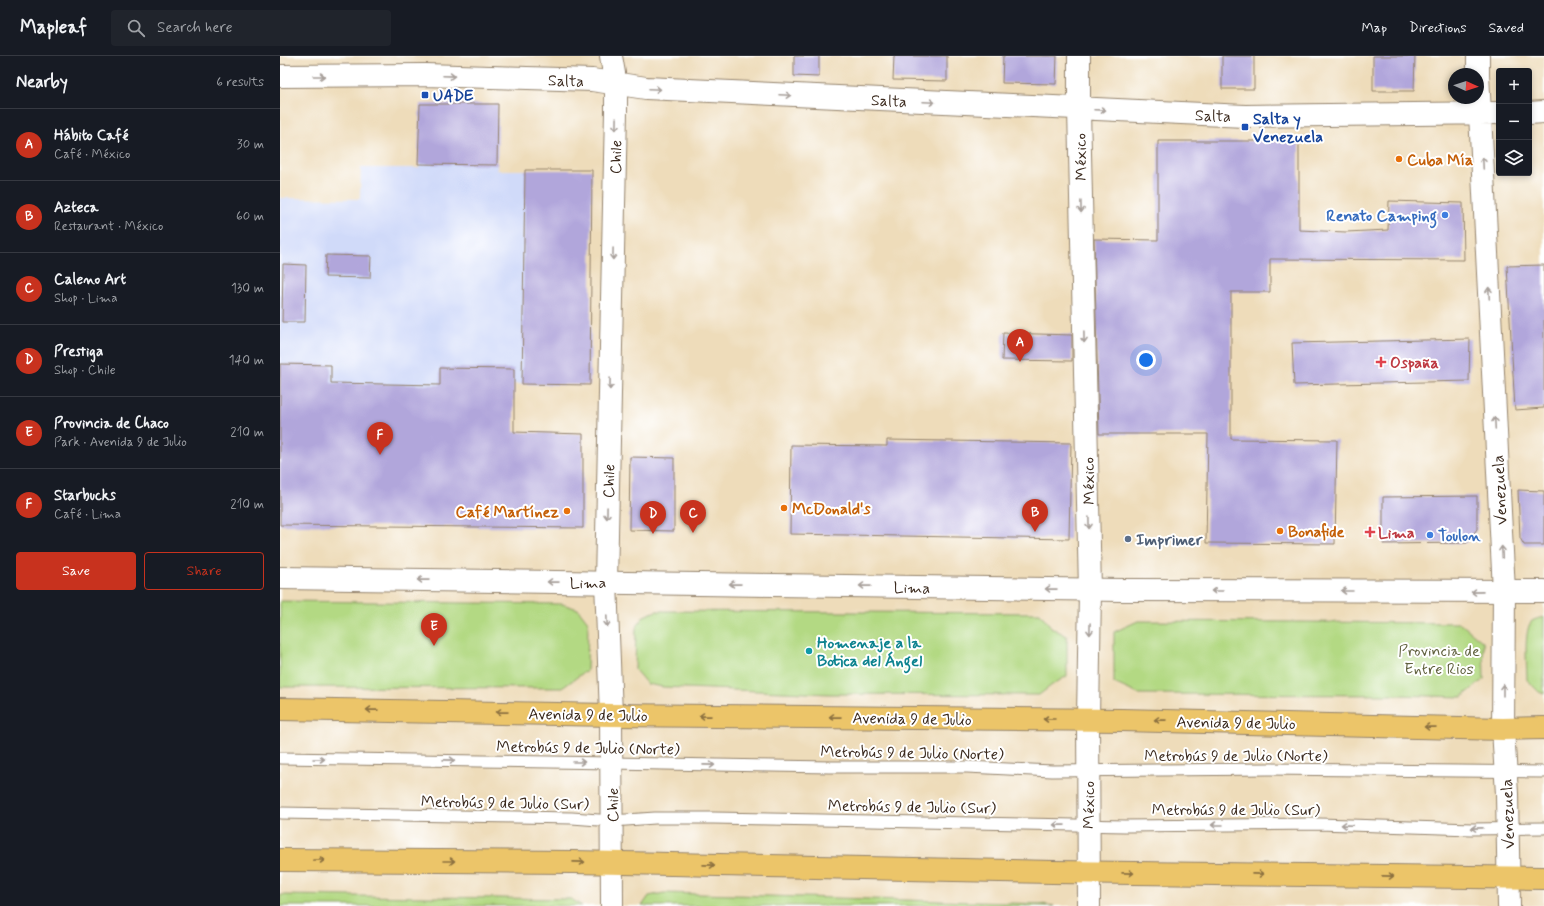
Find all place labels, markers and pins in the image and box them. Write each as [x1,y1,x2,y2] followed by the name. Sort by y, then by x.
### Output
[433,86,474,107] place label: UADE
[420,90,430,100] marker: UADE
[1253,109,1323,148] place label: Salta y Venezuela
[1240,122,1250,132] marker: Salta y Venezuela
[1407,150,1473,171] place label: Cuba Mía
[1394,154,1404,164] marker: Cuba Mía
[1326,206,1437,229] place label: Renato Camping
[1440,210,1450,220] marker: Renato Camping
[1007,329,1033,362] pin: A
[1390,353,1439,374] place label: Ospaña
[1375,356,1387,368] marker: Ospaña
[367,422,393,455] pin: F
[792,499,871,520] place label: McDonald's
[1022,499,1048,532] pin: B
[680,500,706,533] pin: C
[640,501,666,534] pin: D
[456,502,559,523] place label: Café Martínez
[779,503,789,513] marker: McDonald's
[562,506,572,516] marker: Café Martínez
[1288,522,1345,543] place label: Bonafide
[1378,523,1415,544] place label: Lima
[1275,526,1285,536] marker: Bonafide
[1438,526,1481,547] place label: Toulon
[1365,527,1375,537] marker: Lima
[1136,530,1203,551] place label: Imprimer
[1425,530,1435,540] marker: Toulon
[1123,534,1133,544] marker: Imprimer
[421,613,447,646] pin: E
[817,633,922,674] place label: Homenaje a la Botica del Ángel
[804,646,814,656] marker: Homenaje a la Botica del Ángel

